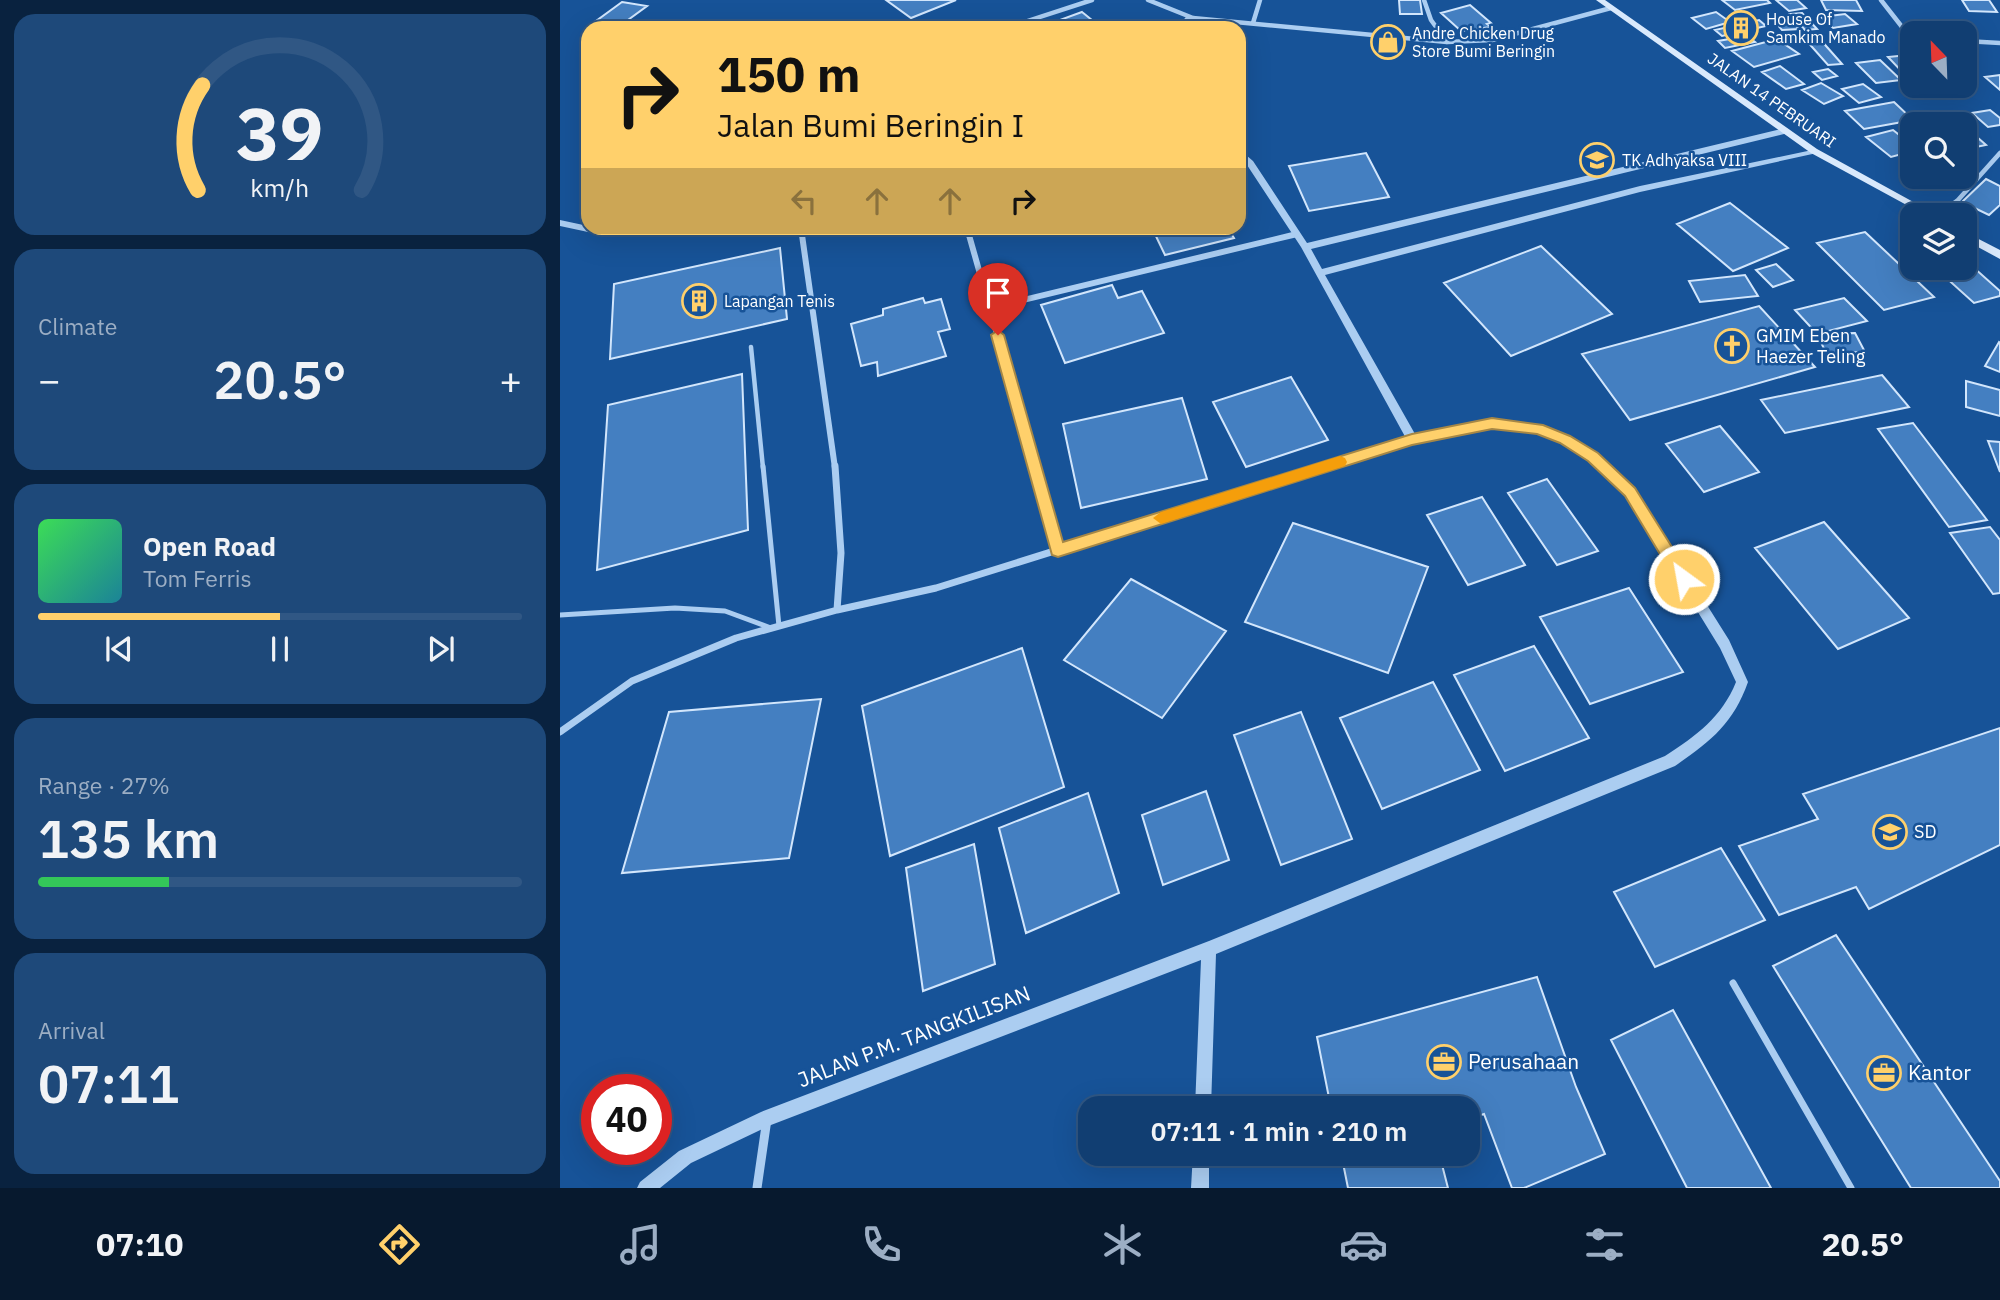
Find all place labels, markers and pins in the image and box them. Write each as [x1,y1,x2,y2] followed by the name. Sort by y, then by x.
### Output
[1722,9,1760,47] building icon: House Of Samkim Manado
[1766,9,1885,47] place label: House Of Samkim Manado
[1369,23,1407,61] shop icon: Andre Chicken Drug Store Bumi Beringin
[1412,23,1555,61] place label: Andre Chicken Drug Store Bumi Beringin
[1578,141,1616,179] school or university icon: TK Adhyaksa VIII
[1622,150,1747,170] place label: TK Adhyaksa VIII
[968,263,1028,335] pin
[680,282,718,320] building icon: Lapangan Tenis
[724,291,835,311] place label: Lapangan Tenis
[1756,324,1866,368] place label: GMIM Eben Haezer Teling
[1713,327,1751,365] church icon: GMIM Eben Haezer Teling
[1871,813,1909,851] school or university icon: SD
[1914,820,1937,843] place label: SD
[1425,1043,1463,1081] office icon: Perusahaan
[1468,1047,1579,1075] place label: Perusahaan
[1865,1054,1903,1092] office icon: Kantor
[1908,1058,1971,1086] place label: Kantor

